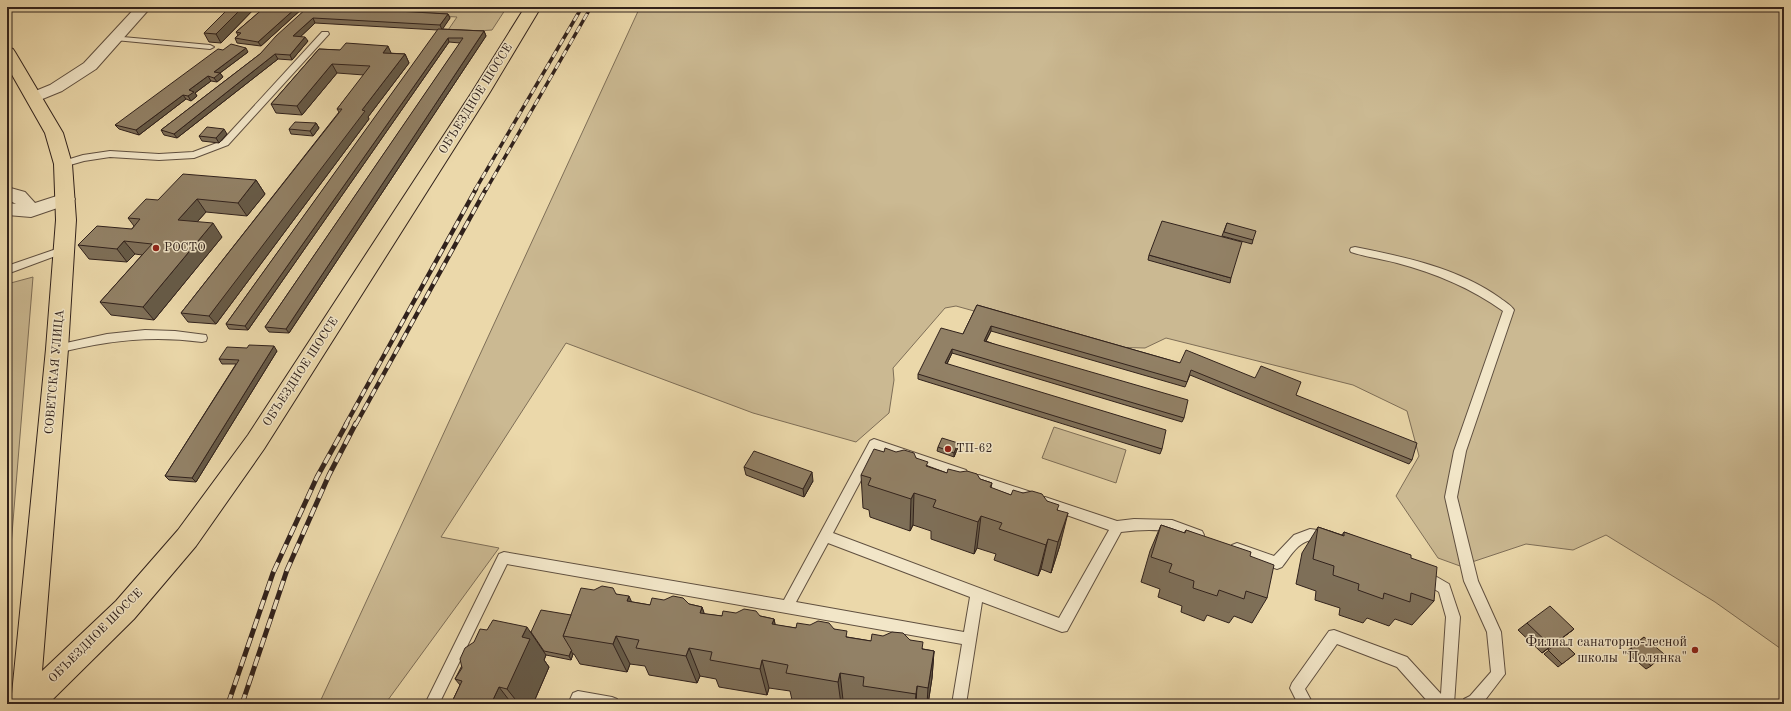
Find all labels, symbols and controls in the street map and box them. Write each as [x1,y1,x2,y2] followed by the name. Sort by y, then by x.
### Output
[437,42,515,156] street label: ОБЪЕЗДНОЕ ШОССЕ
[164,242,206,254] place label: РОСТО
[151,243,161,253] marker: РОСТО
[44,309,66,435] street label: СОВЕТСКАЯ УЛИЦА
[261,315,341,429] street label: ОБЪЕЗДНОЕ ШОССЕ
[956,443,992,455] place label: ТП-62
[943,444,953,454] marker: ТП-62
[47,587,145,685] street label: ОБЪЕЗДНОЕ ШОССЕ
[1525,635,1687,665] place label: Филиал санаторно-лесной школы "Полянка"
[1690,645,1700,655] marker: Филиал санаторно-лесной школы "Полянка"

